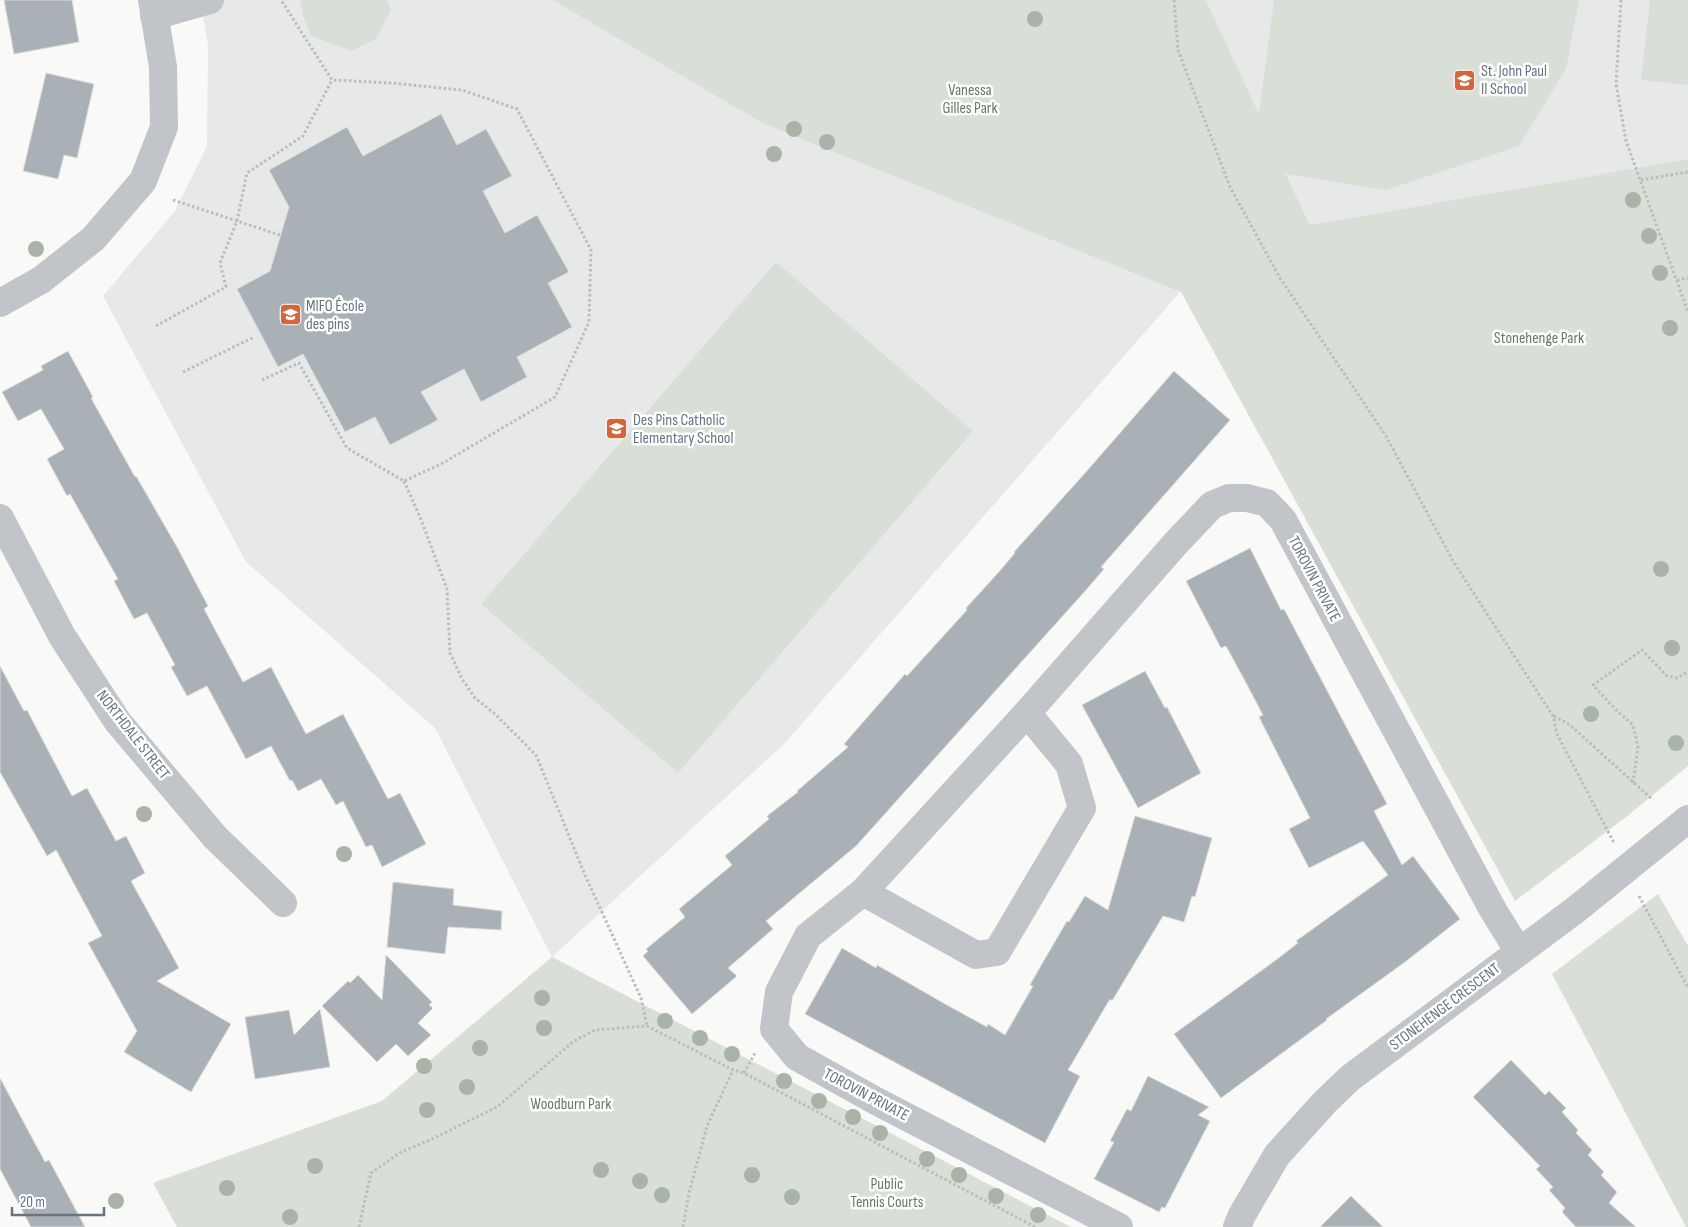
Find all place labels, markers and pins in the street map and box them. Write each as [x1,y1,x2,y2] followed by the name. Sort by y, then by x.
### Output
[1481,62,1547,99] place label: St. John Paul II School
[1453,68,1477,92] school or university icon: St. John Paul II School
[306,297,364,334] place label: MIFO École des pins
[278,303,302,327] school or university icon: MIFO École des pins
[633,411,733,448] place label: Des Pins Catholic Elementary School
[605,417,629,441] school or university icon: Des Pins Catholic Elementary School

